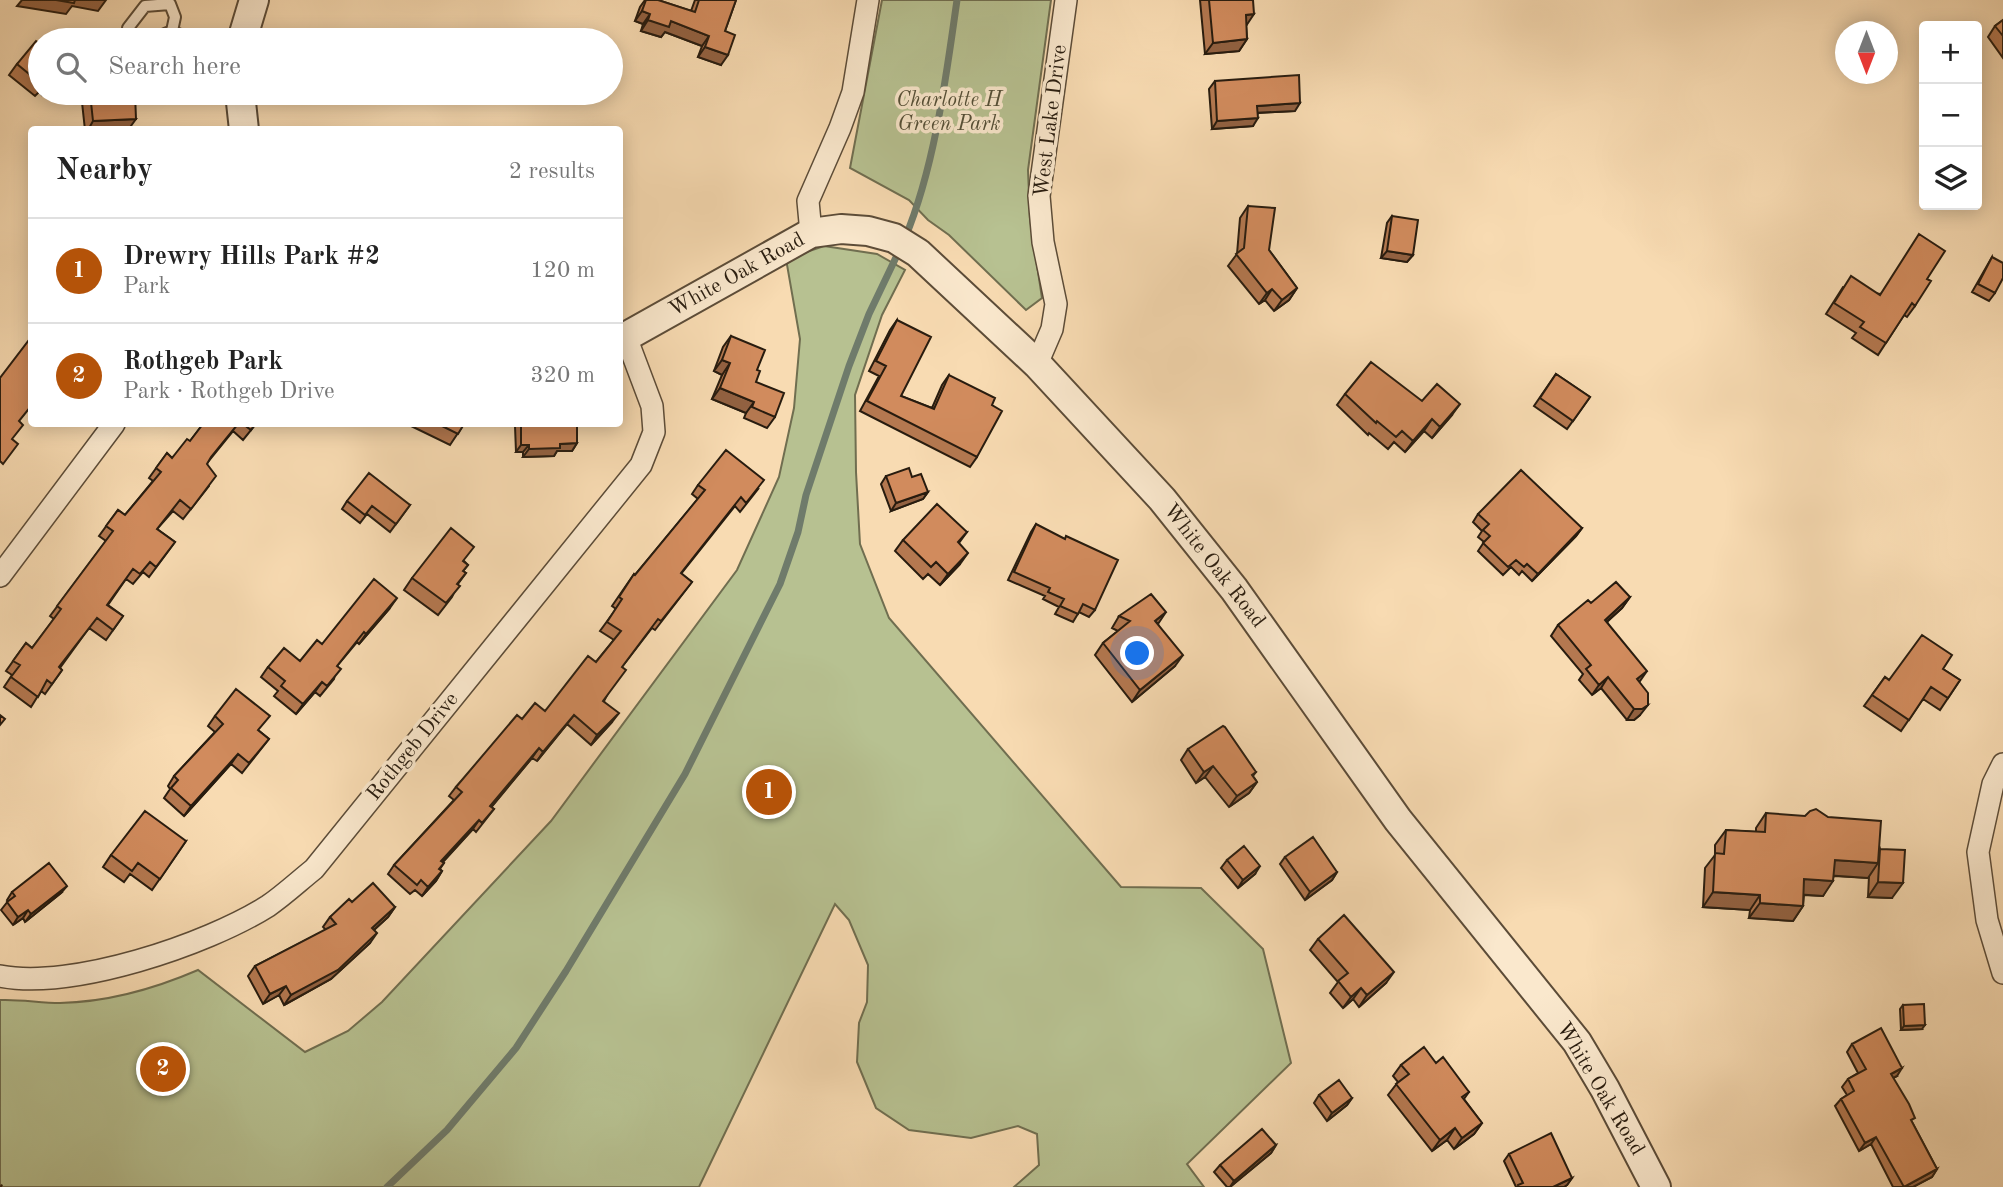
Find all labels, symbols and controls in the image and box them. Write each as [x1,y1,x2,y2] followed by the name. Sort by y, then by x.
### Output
[1835,21,1898,84] north arrow
[1919,21,1982,210] map controls
[1919,21,1982,84] button: +
[28,28,623,105] search box
[1031,43,1071,199] street label: West Lake Drive
[52,48,90,86] icon: search
[108,54,241,80] text: Search here
[1919,84,1982,147] button: −
[896,90,1004,135] park label: Charlotte H Green Park
[1919,147,1982,210] button: layers
[56,156,153,186] text: Nearby
[509,160,595,183] text: 2 results
[666,229,808,321] street label: White Oak Road
[123,244,380,270] text: Drewry Hills Park #2
[72,259,86,282] text: 1
[530,259,595,282] text: 120 m
[123,275,170,298] text: Park
[123,349,283,375] text: Rothgeb Park
[72,364,86,387] text: 2
[530,364,595,387] text: 320 m
[123,380,335,403] text: Park · Rothgeb Drive
[1159,500,1269,632] street label: White Oak Road
[1120,636,1154,670] your location
[363,689,463,805] street label: Rothgeb Drive
[746,766,792,818] pin: 1
[1552,1019,1648,1159] street label: White Oak Road
[140,1043,186,1095] pin: 2

